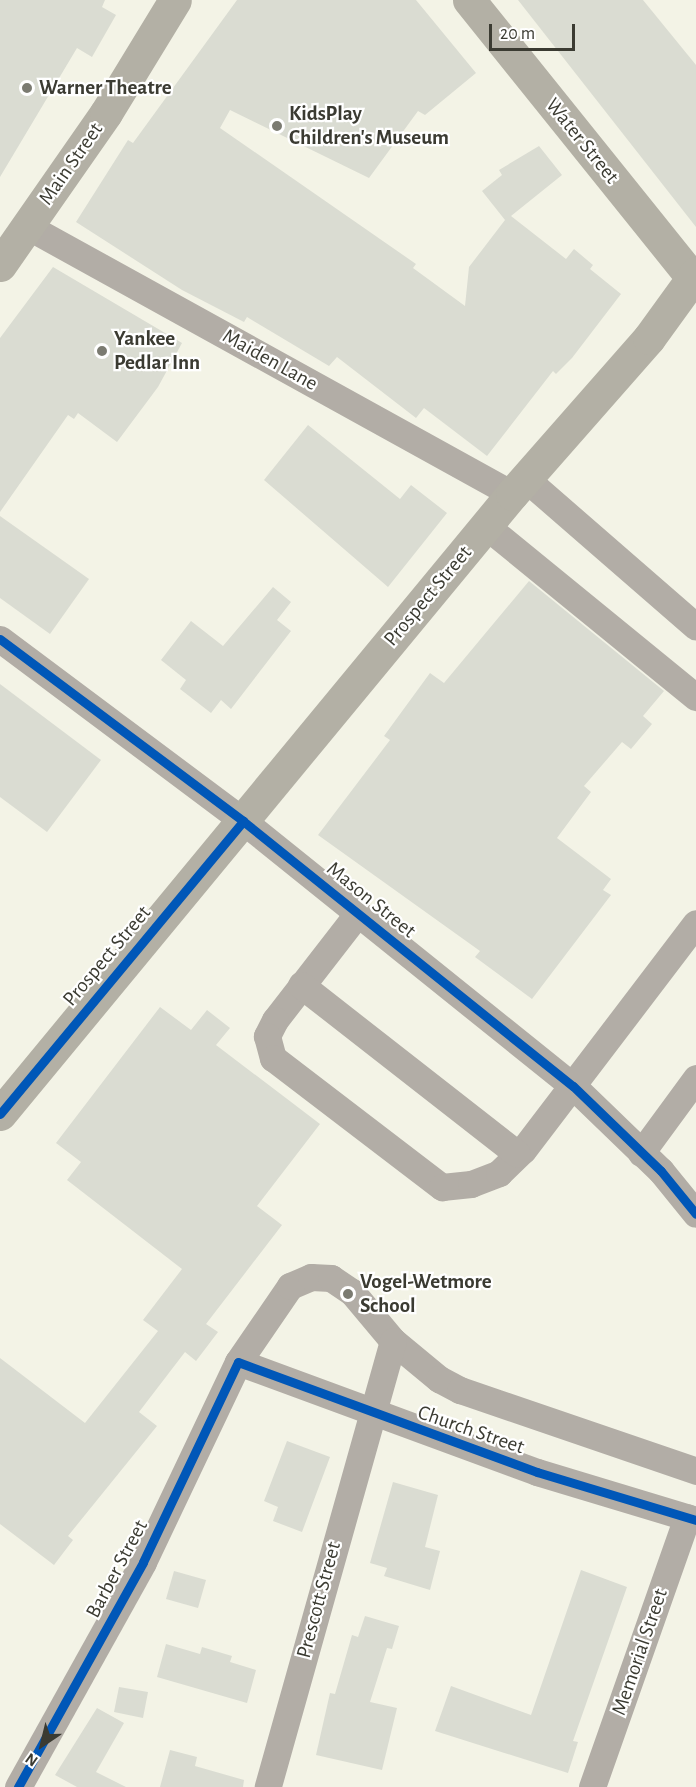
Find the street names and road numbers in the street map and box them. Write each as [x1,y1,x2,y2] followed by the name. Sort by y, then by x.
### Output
[540,93,624,189] street label: Water Street
[33,118,109,210] street label: Main Street
[218,324,322,396] street label: Maiden Lane
[379,541,477,651] street label: Prospect Street
[321,856,421,944] street label: Mason Street
[58,901,156,1011] street label: Prospect Street
[414,1400,528,1460] street label: Church Street
[81,1516,153,1622] street label: Barber Street
[291,1539,347,1661] street label: Prescott Street
[607,1585,673,1719] street label: Memorial Street

